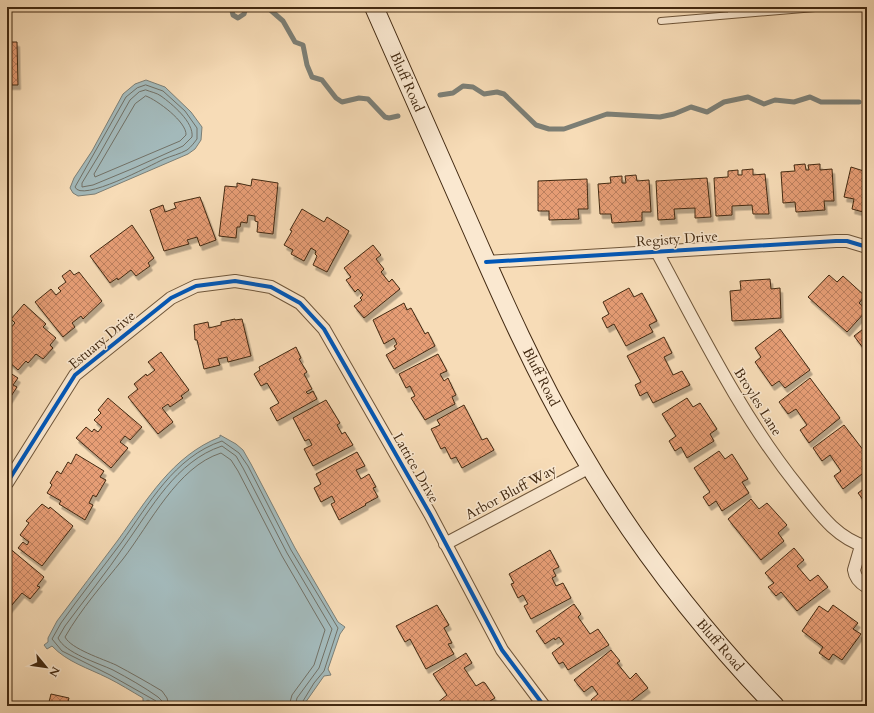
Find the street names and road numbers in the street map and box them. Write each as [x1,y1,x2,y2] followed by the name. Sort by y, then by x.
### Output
[385,49,429,115] street label: Bluff Road
[635,227,719,251] street label: Registy Drive
[65,306,139,374] street label: Estuary Drive
[518,344,564,410] street label: Bluff Road
[730,364,786,440] street label: Broyles Lane
[388,430,444,506] street label: Lattice Drive
[462,460,561,524] street label: Arbor Bluff Way
[692,615,748,676] street label: Bluff Road

